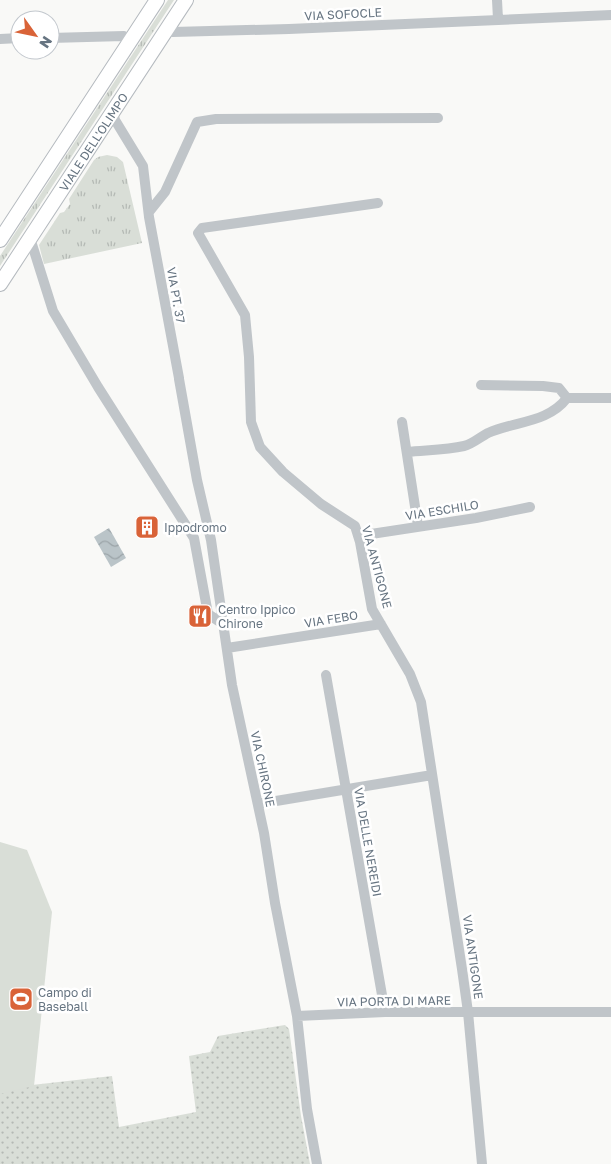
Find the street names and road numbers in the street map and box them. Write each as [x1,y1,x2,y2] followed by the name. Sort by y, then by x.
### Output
[304,4,382,24] street label: VIA SOFOCLE
[55,90,131,194] street label: VIALE DELL'OLIMPO
[164,266,188,324] street label: VIA PT. 37
[404,497,480,523] street label: VIA ESCHILO
[359,524,395,610] street label: VIA ANTIGONE
[303,607,359,631] street label: VIA FEBO
[248,730,278,808] street label: VIA CHIRONE
[351,786,385,898] street label: VIA DELLE NEREIDI
[460,914,486,1000] street label: VIA ANTIGONE
[337,993,451,1009] street label: VIA PORTA DI MARE

